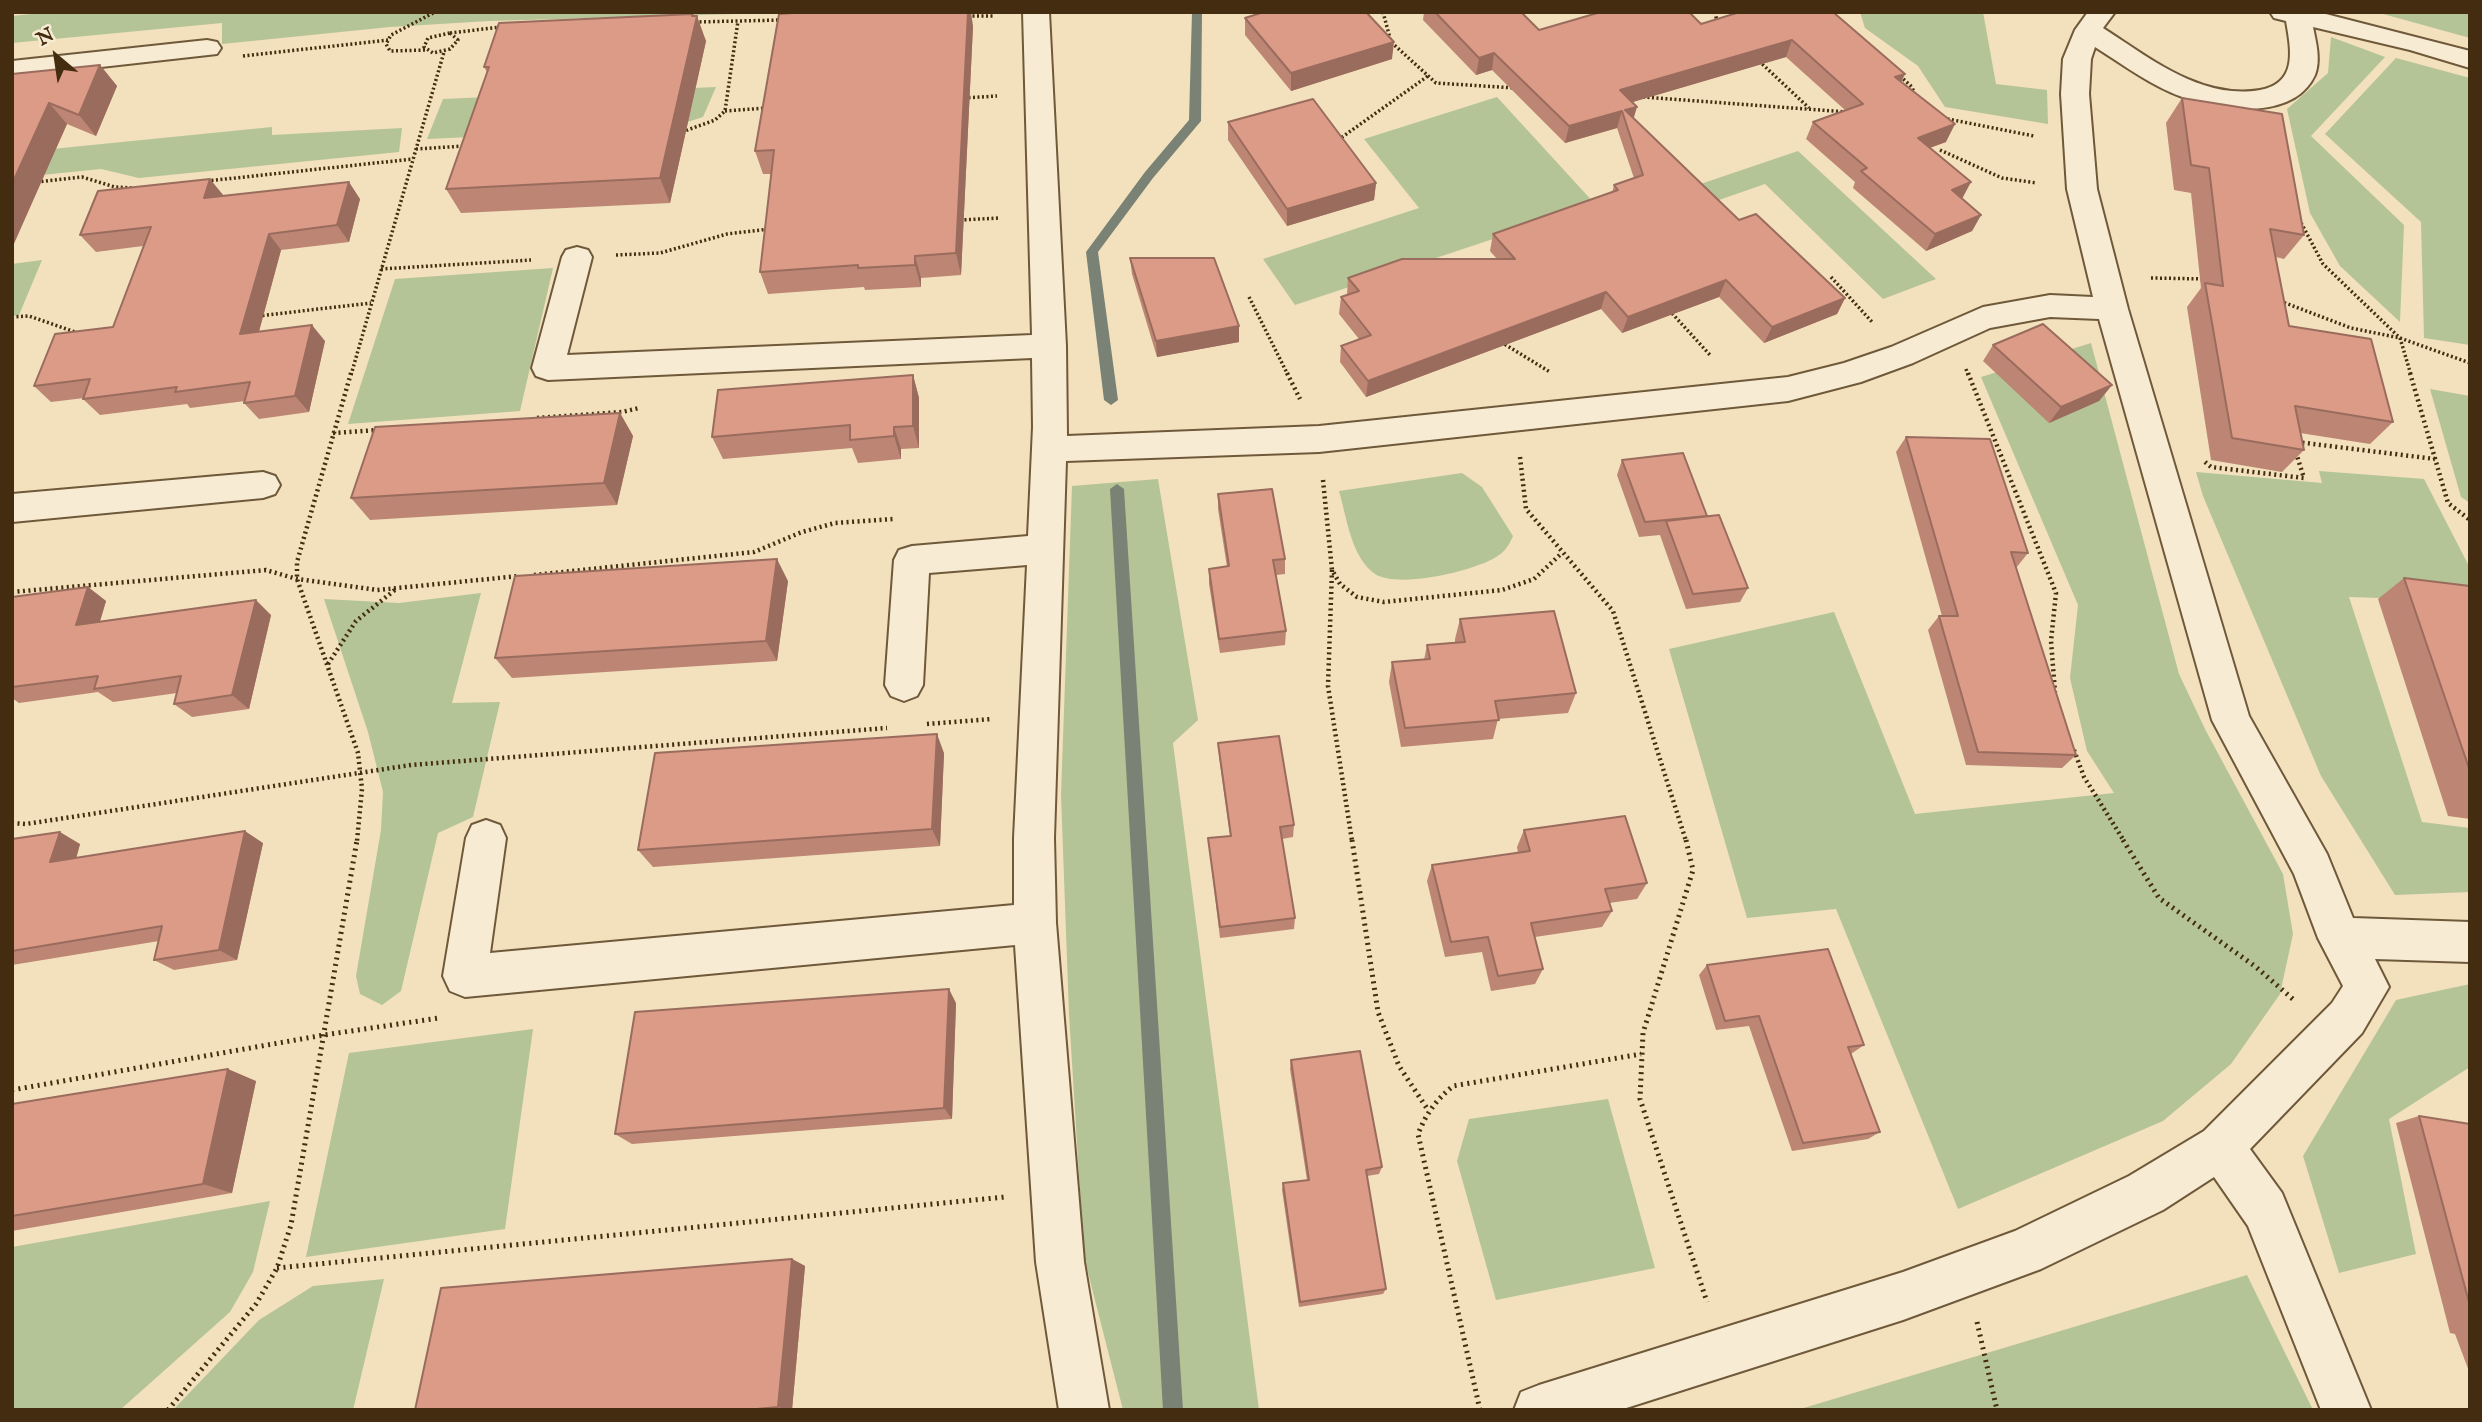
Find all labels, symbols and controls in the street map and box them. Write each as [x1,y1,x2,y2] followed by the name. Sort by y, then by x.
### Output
[21,21,91,91] north arrow
[33,23,59,52] text: N

